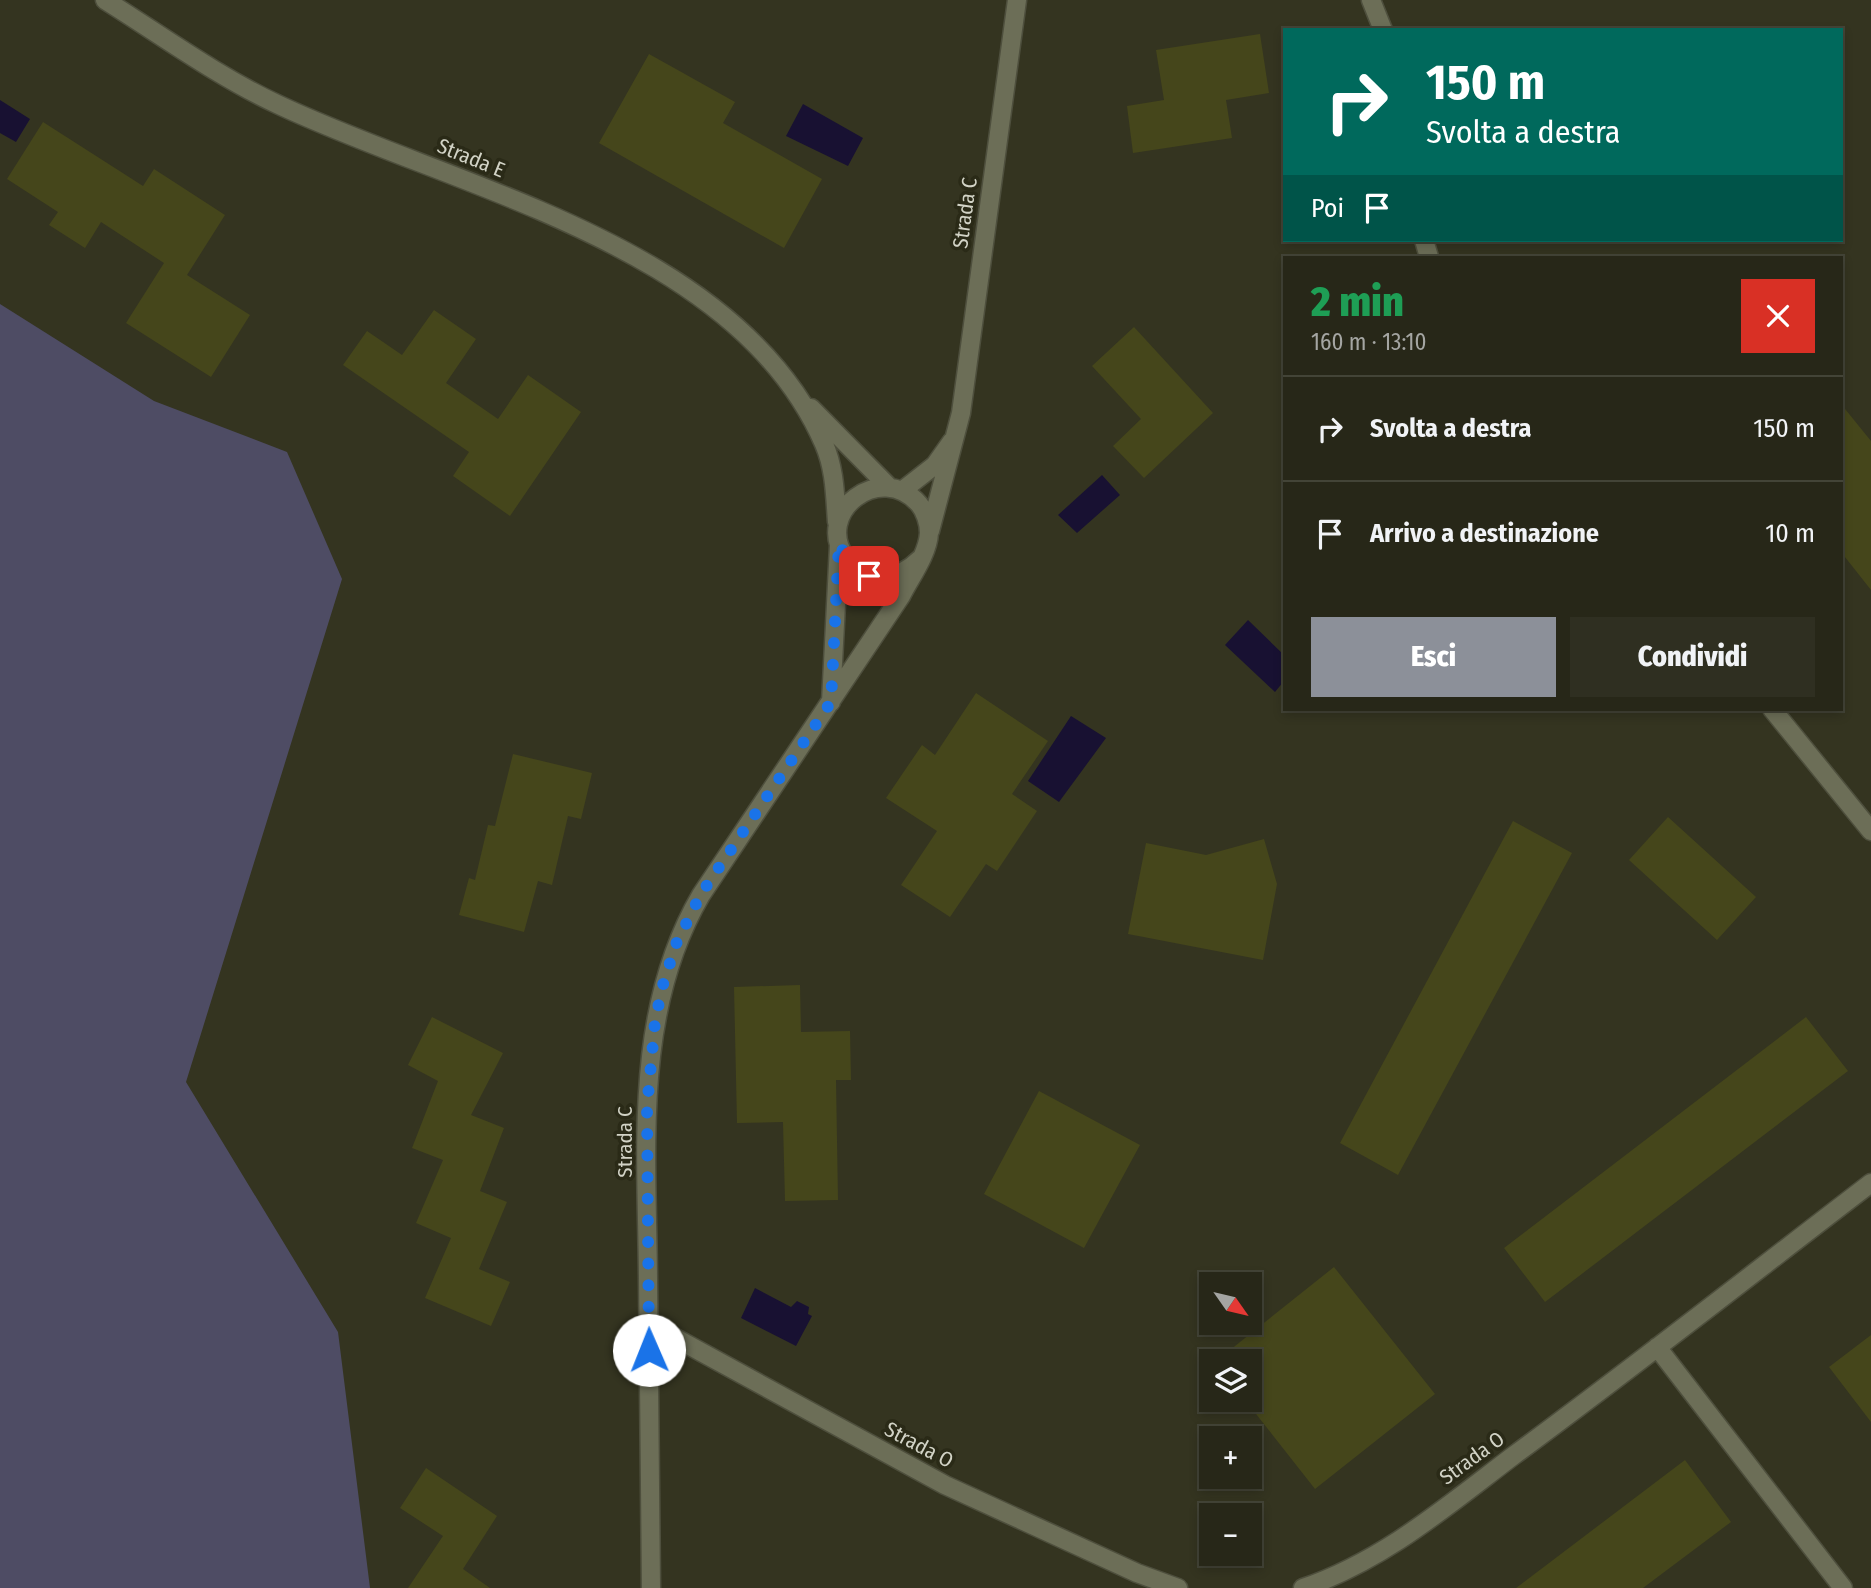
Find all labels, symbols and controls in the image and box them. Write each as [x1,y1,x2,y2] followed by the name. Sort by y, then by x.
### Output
[1426,53,1545,112] text: 150 m
[1311,56,1402,147] icon: right
[1426,113,1621,151] text: Svolta a destra
[433,133,509,183] street label: Strada E
[947,176,983,250] street label: Strada C
[1358,189,1396,227] icon: arrive
[1311,193,1344,224] text: Poi
[1311,277,1404,327] text: 2 min
[1741,279,1815,353] button: close
[1311,328,1426,356] text: 160 m · 13:10
[1311,410,1349,448] icon: right
[1370,413,1531,444] text: Svolta a destra
[1753,413,1815,444] text: 150 m
[1311,515,1349,553] icon: arrive
[1370,518,1599,549] text: Arrivo a destinazione
[1765,518,1815,549] text: 10 m
[839,546,899,606] pin
[850,557,888,595] icon: arrive
[1311,617,1556,697] button: Esci
[1570,617,1815,697] button: Condividi
[612,1106,638,1178] street label: Strada C
[1199,1272,1262,1335] north arrow
[1199,1272,1262,1566] map controls
[612,1313,686,1387] position arrow
[1199,1349,1262,1412] button: layers
[880,1416,958,1474] street label: Strada O
[1199,1426,1262,1489] button: +
[1434,1426,1510,1490] street label: Strada O
[1199,1503,1262,1566] button: −

